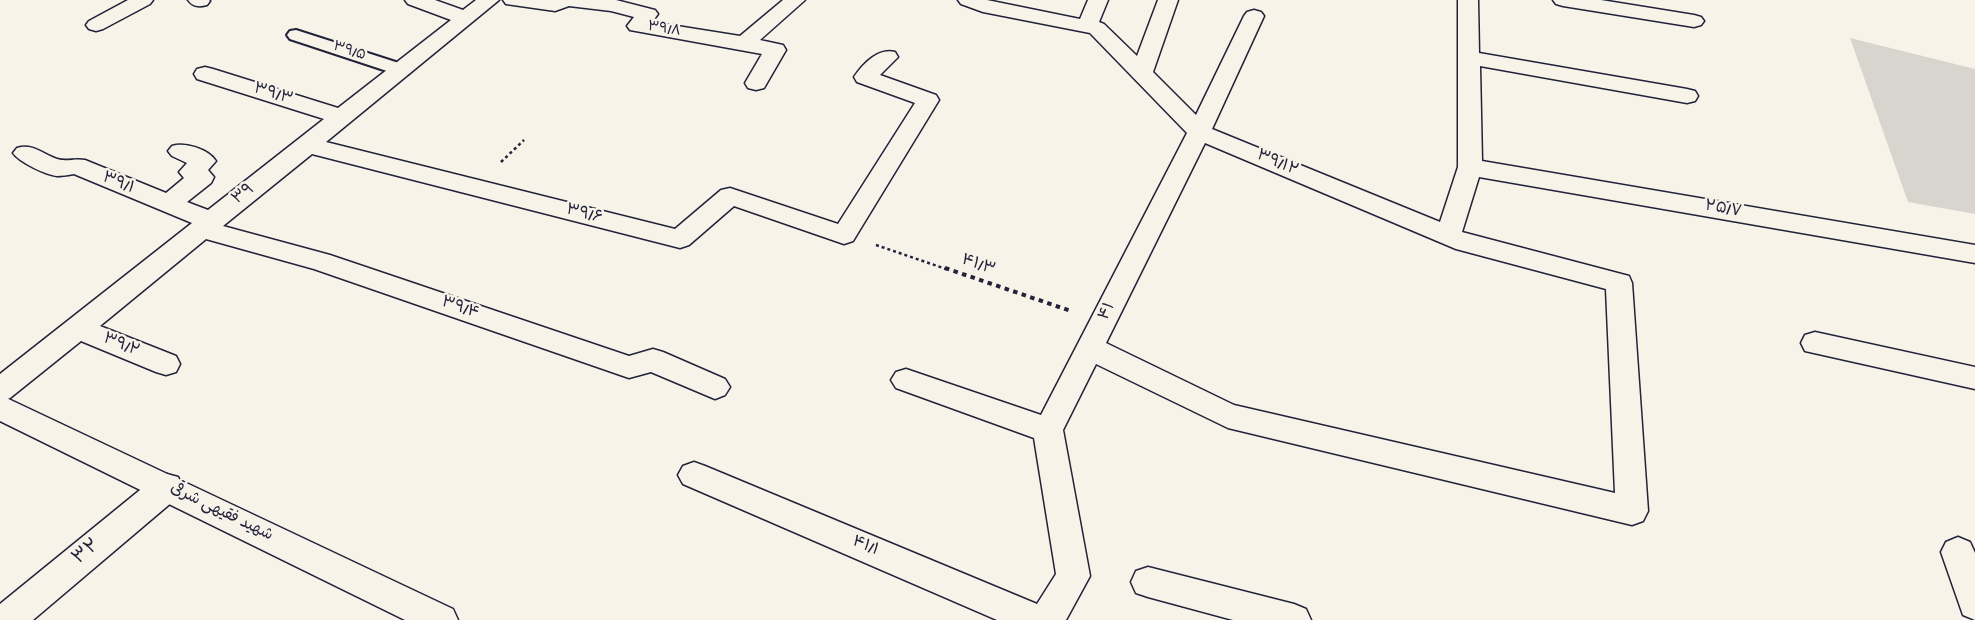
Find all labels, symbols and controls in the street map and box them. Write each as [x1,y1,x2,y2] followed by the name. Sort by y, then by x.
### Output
[646,19,682,41] street label: ۳۹/۸
[331,39,367,65] street label: ۳۹/۵
[251,80,295,110] street label: ۳۹/۳
[1253,147,1301,181] street label: ۳۹/۱۲
[99,169,137,199] street label: ۳۹/۱
[229,180,259,210] street label: ۳۹
[1703,197,1743,223] street label: ۲۵/۷
[564,201,604,229] street label: ۳۹/۶
[958,251,998,281] street label: ۴۱/۳
[438,294,482,324] street label: ۳۹/۴
[1095,300,1121,324] street label: ۴۱
[100,330,142,362] street label: ۳۹/۲
[166,480,276,546] street label: شهید فقیهی شرقی
[849,533,881,561] street label: ۴۱/۱
[69,535,105,571] street label: ۳۲

